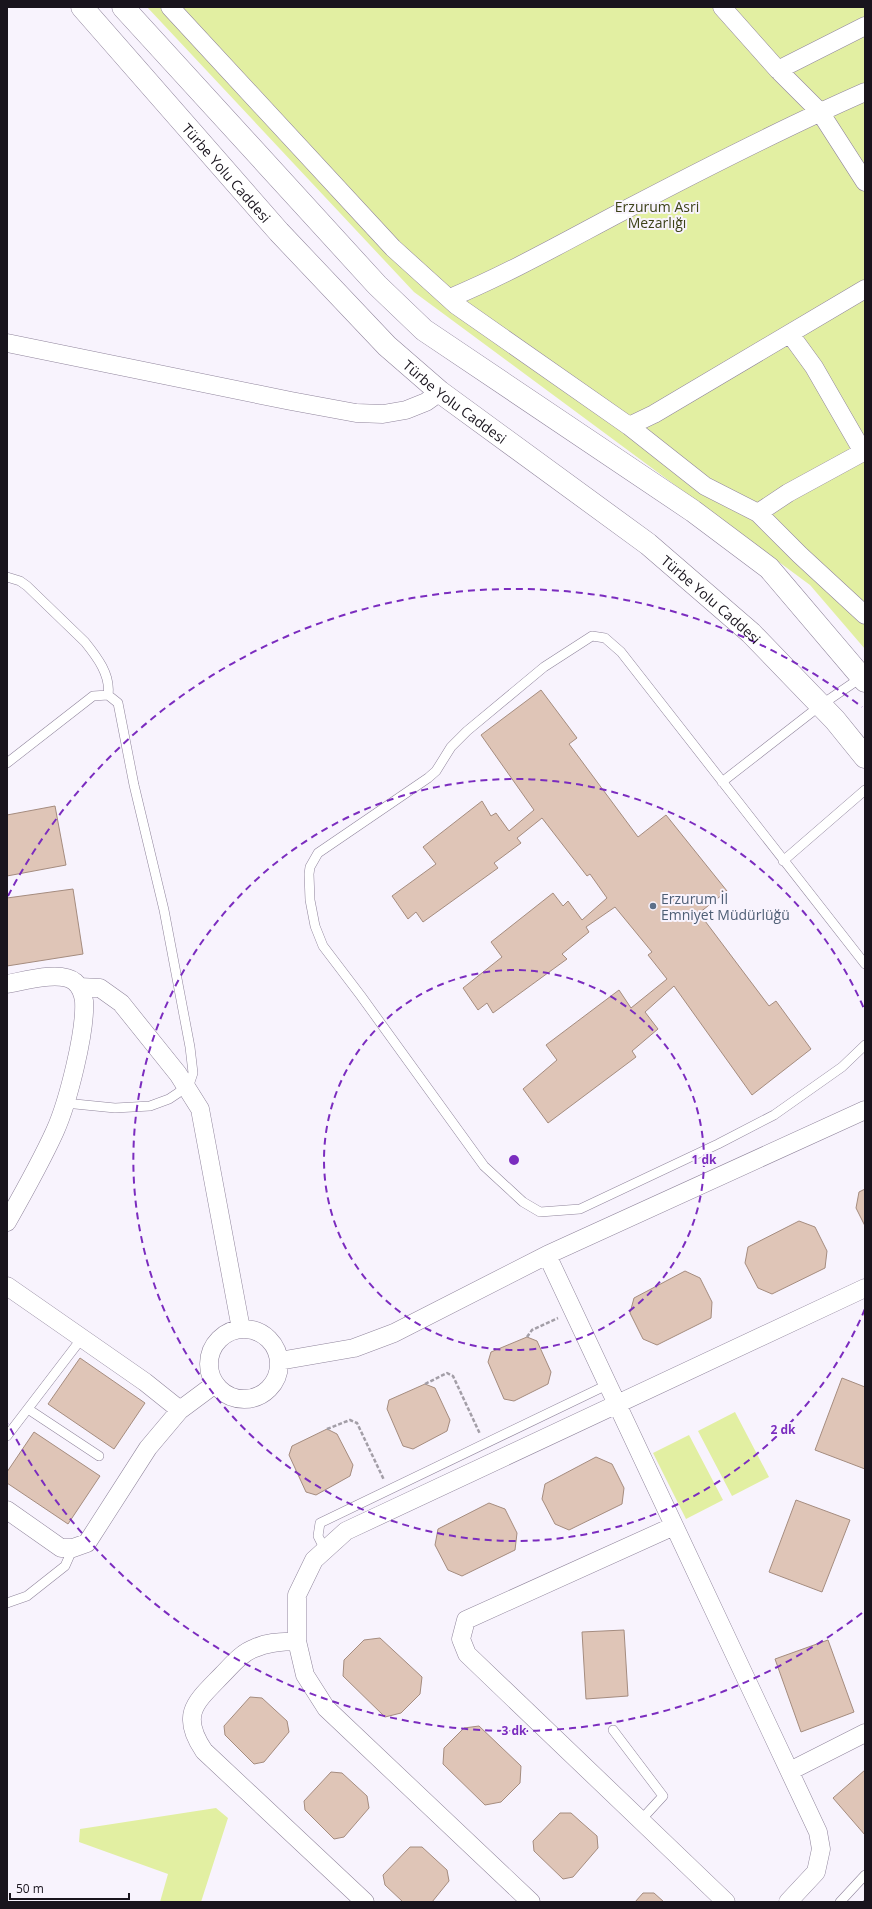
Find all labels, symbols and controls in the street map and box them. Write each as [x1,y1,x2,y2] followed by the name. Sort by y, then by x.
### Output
[178,119,276,226] street label: Türbe Yolu Caddesi
[615,197,699,232] park label: Erzurum Asri Mezarlığı
[400,355,511,447] street label: Türbe Yolu Caddesi
[658,551,765,648] street label: Türbe Yolu Caddesi
[661,889,790,924] place label: Erzurum İl Emniyet Müdürlüğü
[648,901,658,911] marker: Erzurum İl Emniyet Müdürlüğü
[691,1151,717,1168] text: 1 dk
[507,1153,521,1167] centre of rings
[770,1421,796,1438] text: 2 dk
[501,1722,527,1739] text: 3 dk
[10,1875,129,1901] scale bar
[16,1880,44,1897] text: 50 m

